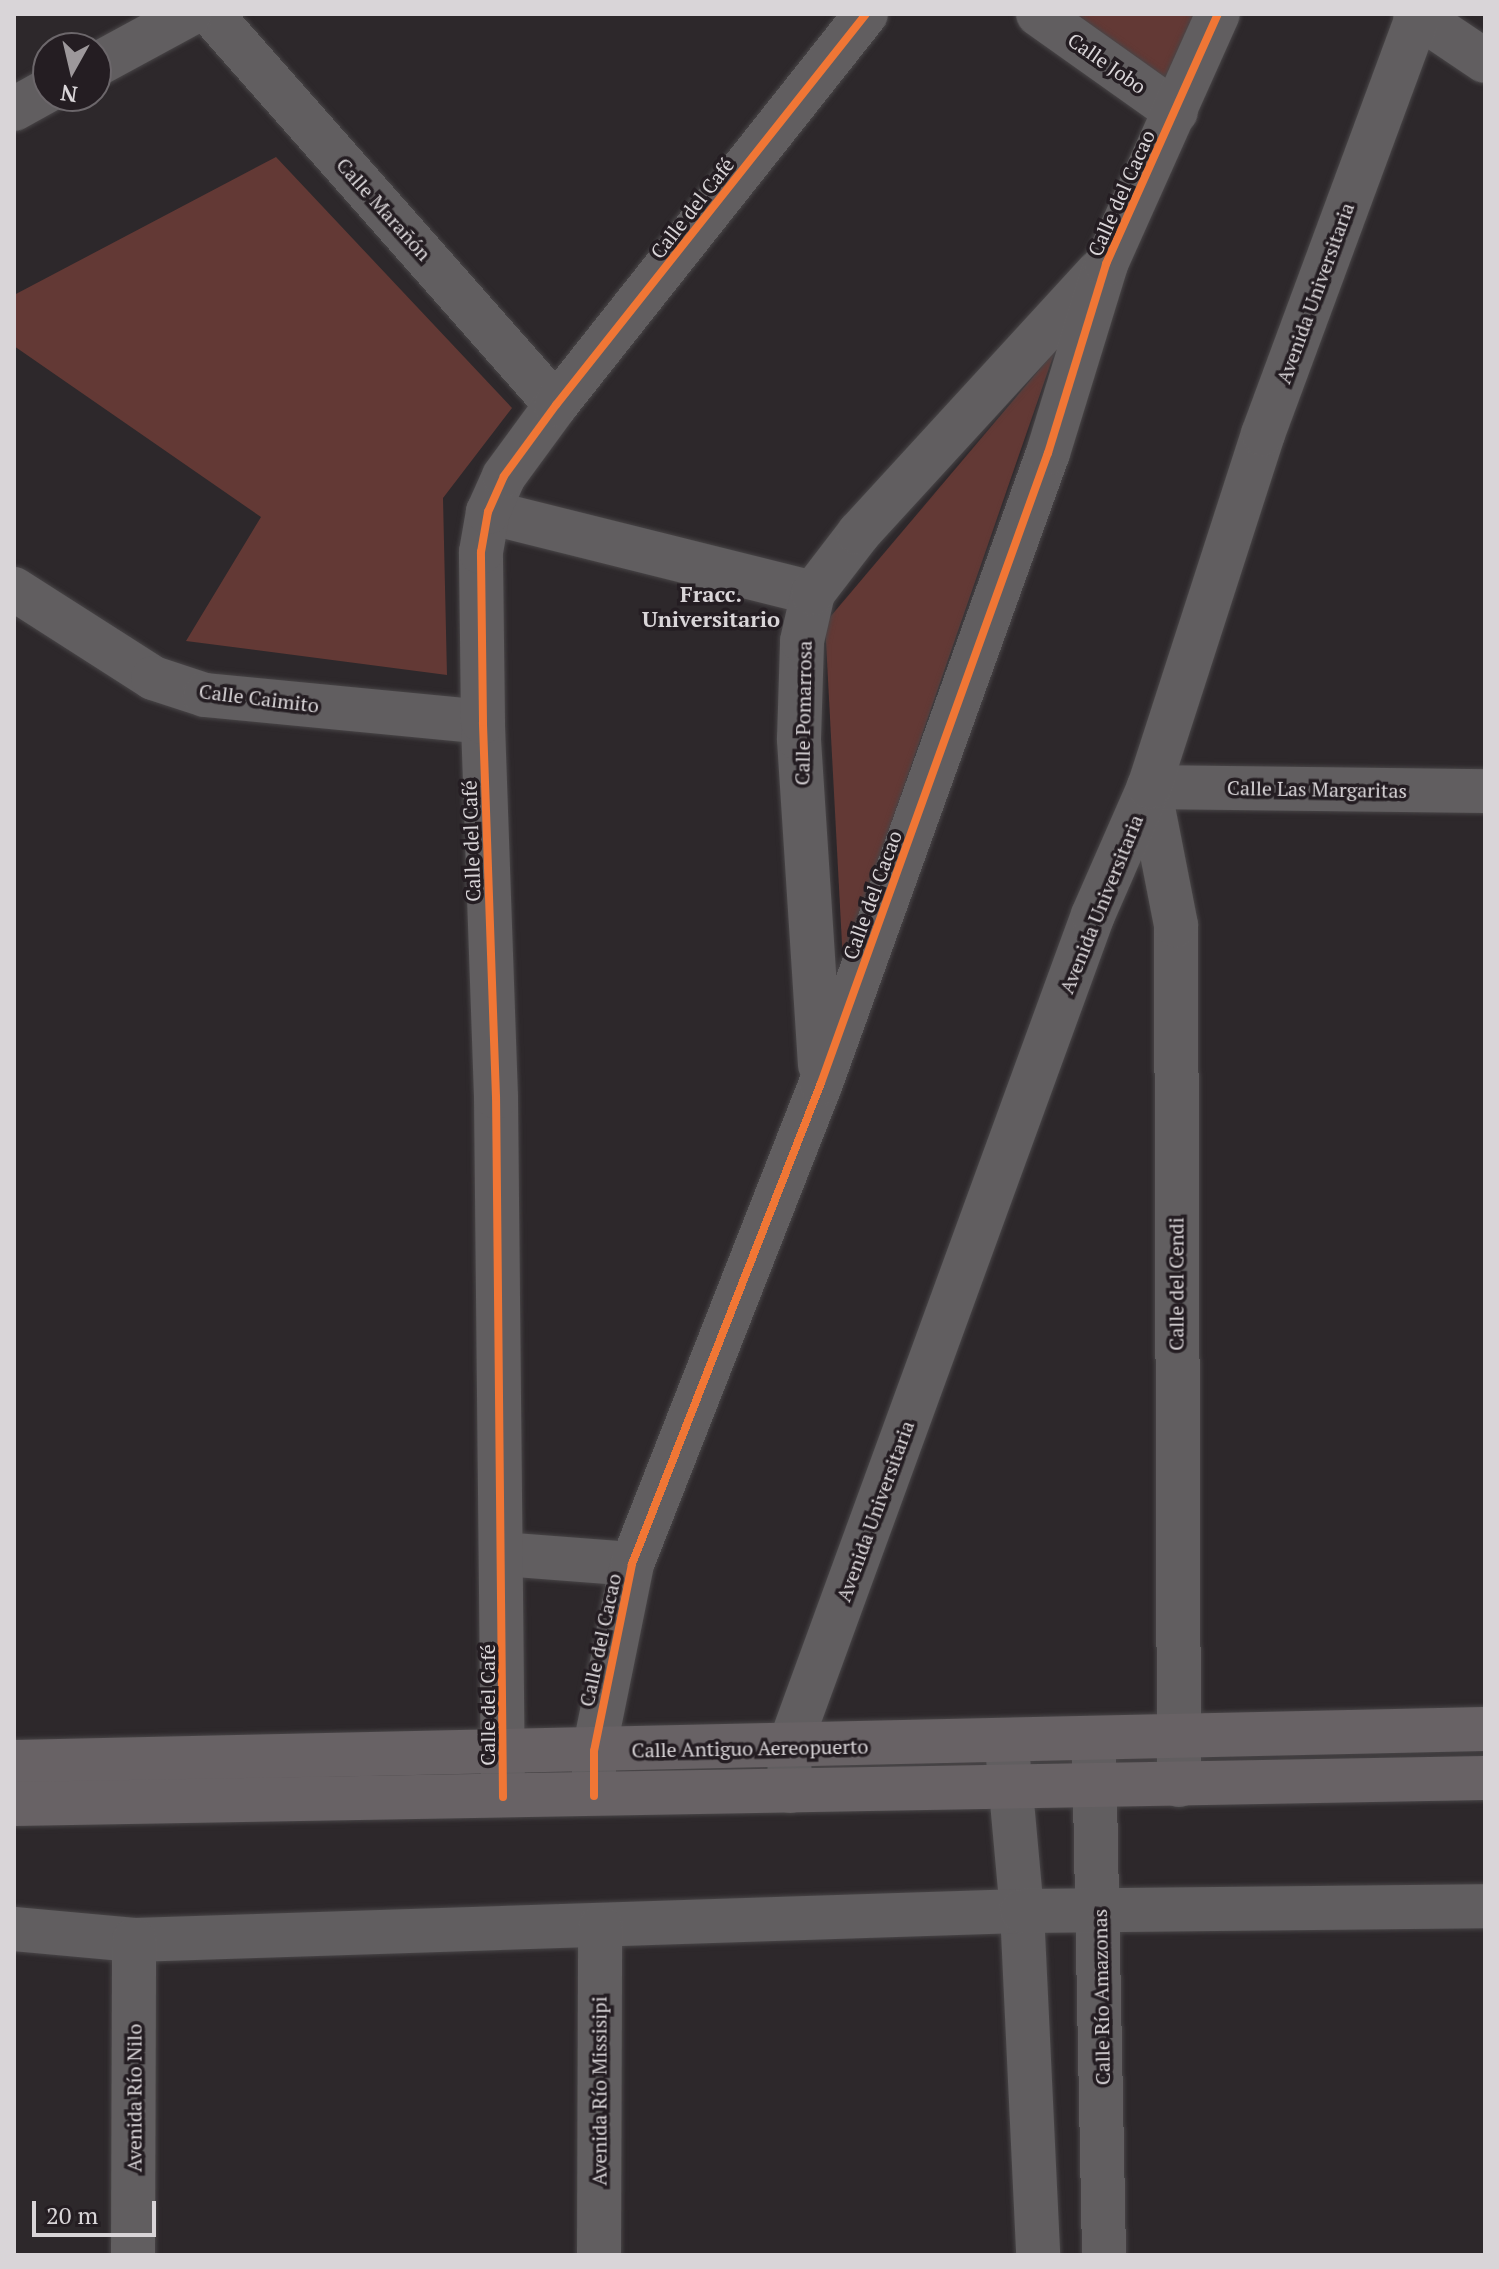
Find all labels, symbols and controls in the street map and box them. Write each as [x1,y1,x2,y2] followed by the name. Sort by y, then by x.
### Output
[1063,27,1151,99] street label: Calle Jobo
[32,32,112,112] north arrow
[59,79,79,110] text: N
[1082,126,1160,260] street label: Calle del Cacao
[332,153,436,265] street label: Calle Marañón
[645,153,739,263] street label: Calle del Café
[1271,199,1359,387] street label: Avenida Universitaria
[642,580,780,632] district label: Fracc. Universitario
[790,640,816,786] street label: Calle Pomarrosa
[198,679,320,717] street label: Calle Caimito
[1227,775,1407,803] street label: Calle Las Margaritas
[457,780,485,902] street label: Calle del Café
[1054,811,1148,997] street label: Avenida Universitaria
[838,827,906,963] street label: Calle del Cacao
[1164,1217,1188,1351] street label: Calle del Cendi
[831,1417,919,1605] street label: Avenida Universitaria
[574,1571,626,1709] street label: Calle del Cacao
[475,1644,499,1766] street label: Calle del Café
[631,1734,869,1762] street label: Calle Antiguo Aereopuerto
[1087,1908,1115,2086] street label: Calle Río Amazonas
[587,1996,611,2186] street label: Avenida Río Missisipi
[122,2024,146,2172] street label: Avenida Río Nilo
[36,2185,160,2235] scale bar
[46,2199,98,2231] text: 20 m

